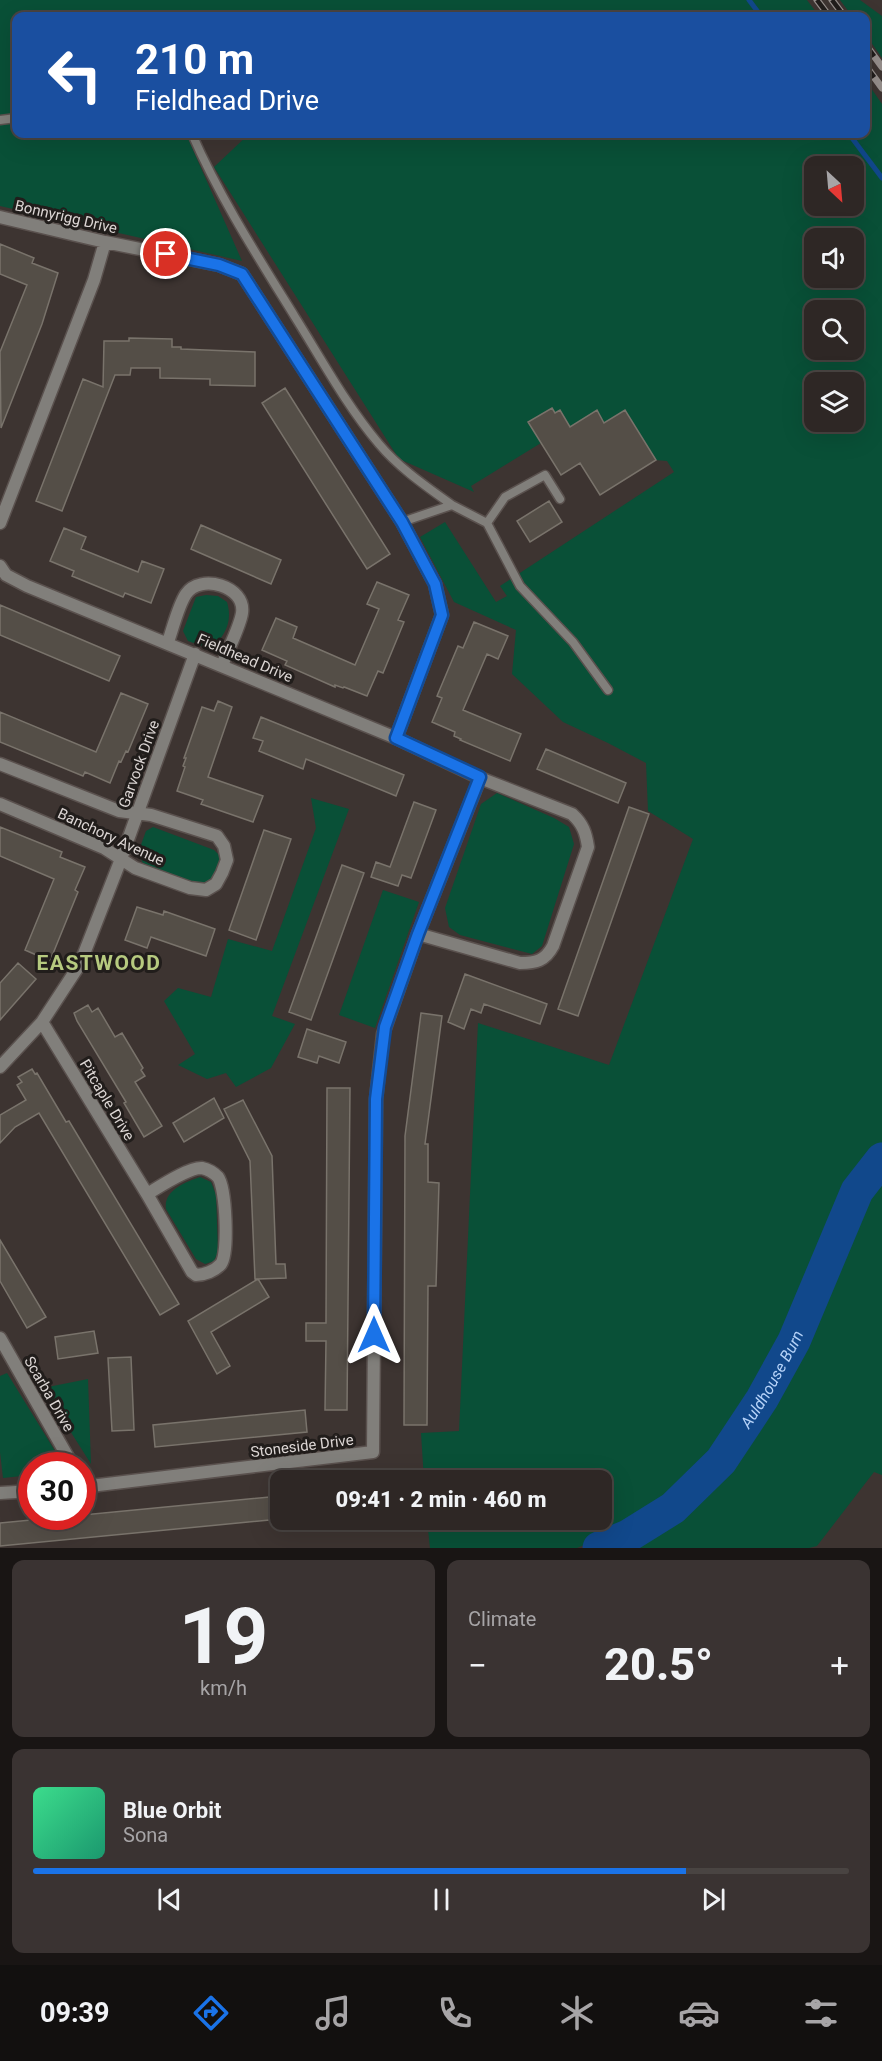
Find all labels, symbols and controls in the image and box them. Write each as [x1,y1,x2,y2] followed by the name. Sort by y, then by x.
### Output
[135,35,254,84] text: 210 m
[36,36,114,114] icon: left
[135,85,319,117] text: Fieldhead Drive
[804,156,864,216] north arrow
[804,156,864,432] map controls
[13,196,119,238] street label: Bonnyrigg Drive
[140,228,191,279] pin
[804,228,864,288] button: sound
[149,237,182,270] icon: arrive
[804,300,864,360] button: search
[804,372,864,432] button: layers
[194,630,296,686] street label: Fieldhead Drive
[115,718,163,810] street label: Garvock Drive
[55,804,167,870] street label: Banchory Avenue
[37,951,162,975] district label: EASTWOOD
[76,1056,138,1144] street label: Pitcaple Drive
[342,1303,406,1367] position arrow
[736,1328,807,1433] water label: Auldhouse Burn
[20,1353,78,1435] street label: Scarba Drive
[249,1431,355,1461] street label: Stoneside Drive
[18,1452,96,1530] speed limit sign: 30
[336,1487,546,1512] text: 09:41 · 2 min · 460 m
[179,1591,268,1682] text: 19
[468,1607,536,1631] text: Climate
[604,1638,713,1691] text: 20.5°
[468,1646,487,1685] text: −
[830,1646,849,1685] text: +
[200,1676,247,1700] text: km/h
[123,1798,221,1823] text: Blue Orbit
[123,1823,168,1847] text: Sona
[153,1883,186,1916] icon: previous
[425,1883,458,1916] icon: pause
[697,1883,730,1916] icon: next
[190,1992,232,2034] icon: directions
[312,1992,354,2034] icon: music
[434,1992,476,2034] icon: phone
[556,1992,598,2034] icon: climate
[678,1992,720,2034] icon: car
[800,1992,842,2034] icon: filters
[40,1997,110,2029] text: 09:39

